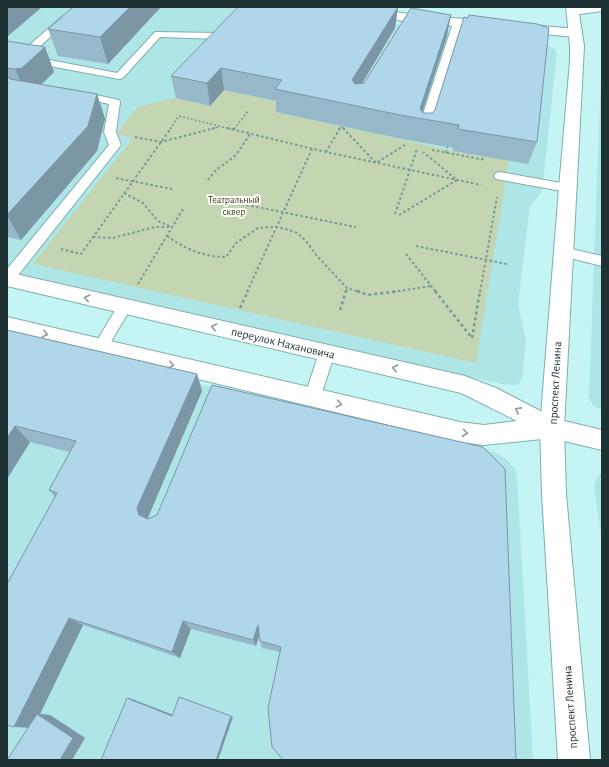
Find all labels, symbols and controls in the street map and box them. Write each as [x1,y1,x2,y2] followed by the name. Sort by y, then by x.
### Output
[208,195,260,217] park label: Театральный сквер
[84,294,90,302] one-way arrow
[211,323,217,331] one-way arrow
[230,325,337,362] street label: переулок Нахановича
[42,330,48,338] one-way arrow
[547,341,563,425] street label: проспект Ленина
[167,360,174,369] one-way arrow
[392,365,398,373] one-way arrow
[335,400,342,408] one-way arrow
[514,407,522,415] one-way arrow
[462,428,468,437] one-way arrow
[561,665,579,749] street label: проспект Ленина

